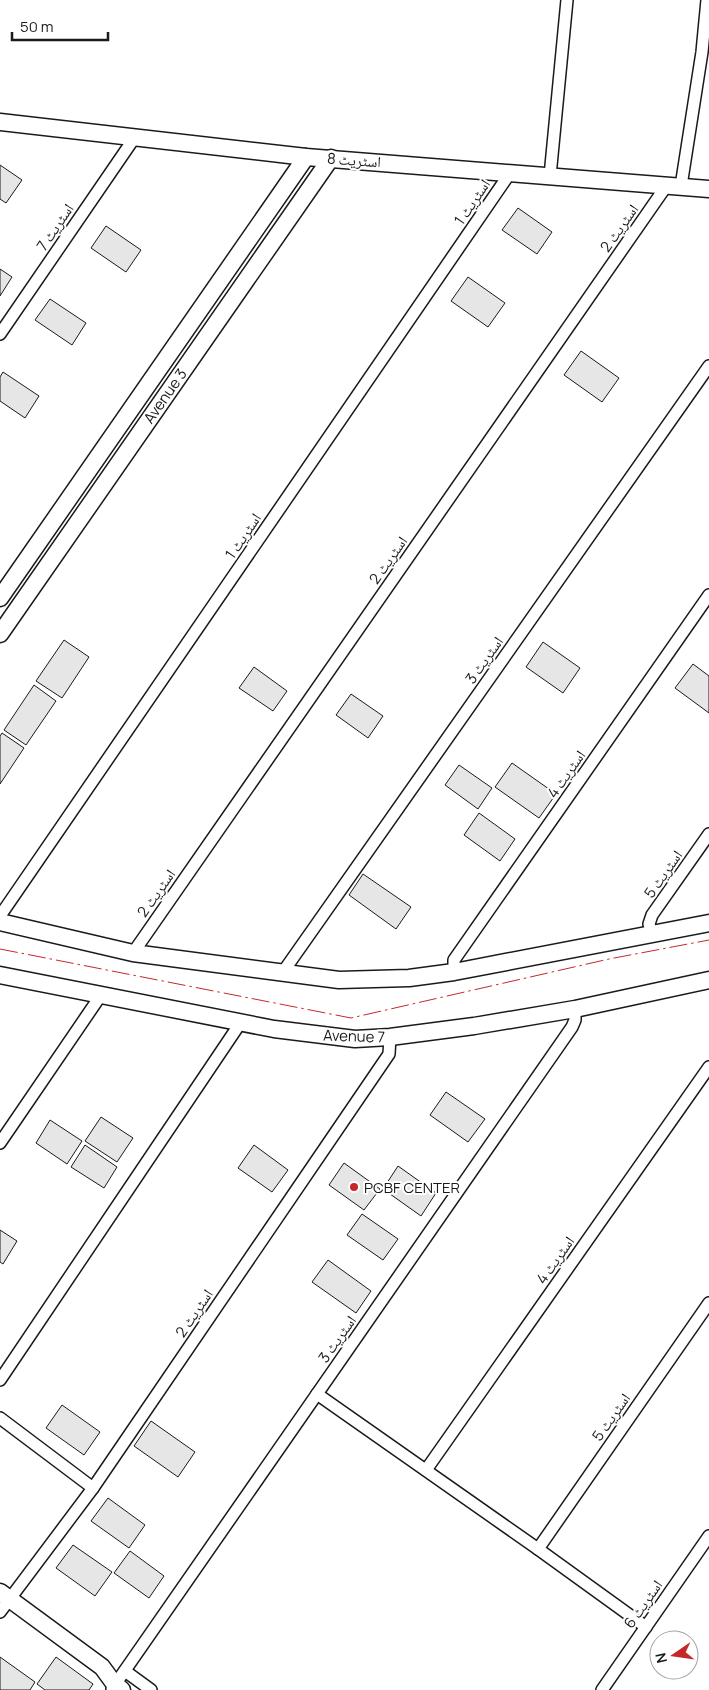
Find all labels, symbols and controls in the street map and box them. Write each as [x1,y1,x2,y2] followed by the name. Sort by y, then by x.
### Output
[12,10,109,42] scale bar
[20,16,54,37] text: 50 m
[326,148,382,172] street label: اسٹریٹ 8
[449,175,495,229] street label: اسٹریٹ 1
[32,199,78,255] street label: اسٹریٹ 7
[595,200,643,256] street label: اسٹریٹ 2
[138,364,192,428] street label: Avenue 3
[220,509,266,563] street label: اسٹریٹ 1
[364,532,412,588] street label: اسٹریٹ 2
[460,632,508,688] street label: اسٹریٹ 3
[542,746,590,802] street label: اسٹریٹ 4
[639,846,687,902] street label: اسٹریٹ 5
[132,865,180,921] street label: اسٹریٹ 2
[323,1024,385,1048] street label: Avenue 7
[364,1177,460,1198] place label: PCBF CENTER
[348,1181,360,1193] marker: PCBF CENTER
[531,1232,579,1288] street label: اسٹریٹ 4
[170,1285,218,1341] street label: اسٹریٹ 2
[313,1311,361,1367] street label: اسٹریٹ 3
[587,1389,635,1445] street label: اسٹریٹ 5
[619,1576,667,1632] street label: اسٹریٹ 6
[649,1630,699,1680] north arrow
[650,1651,671,1665] text: N

